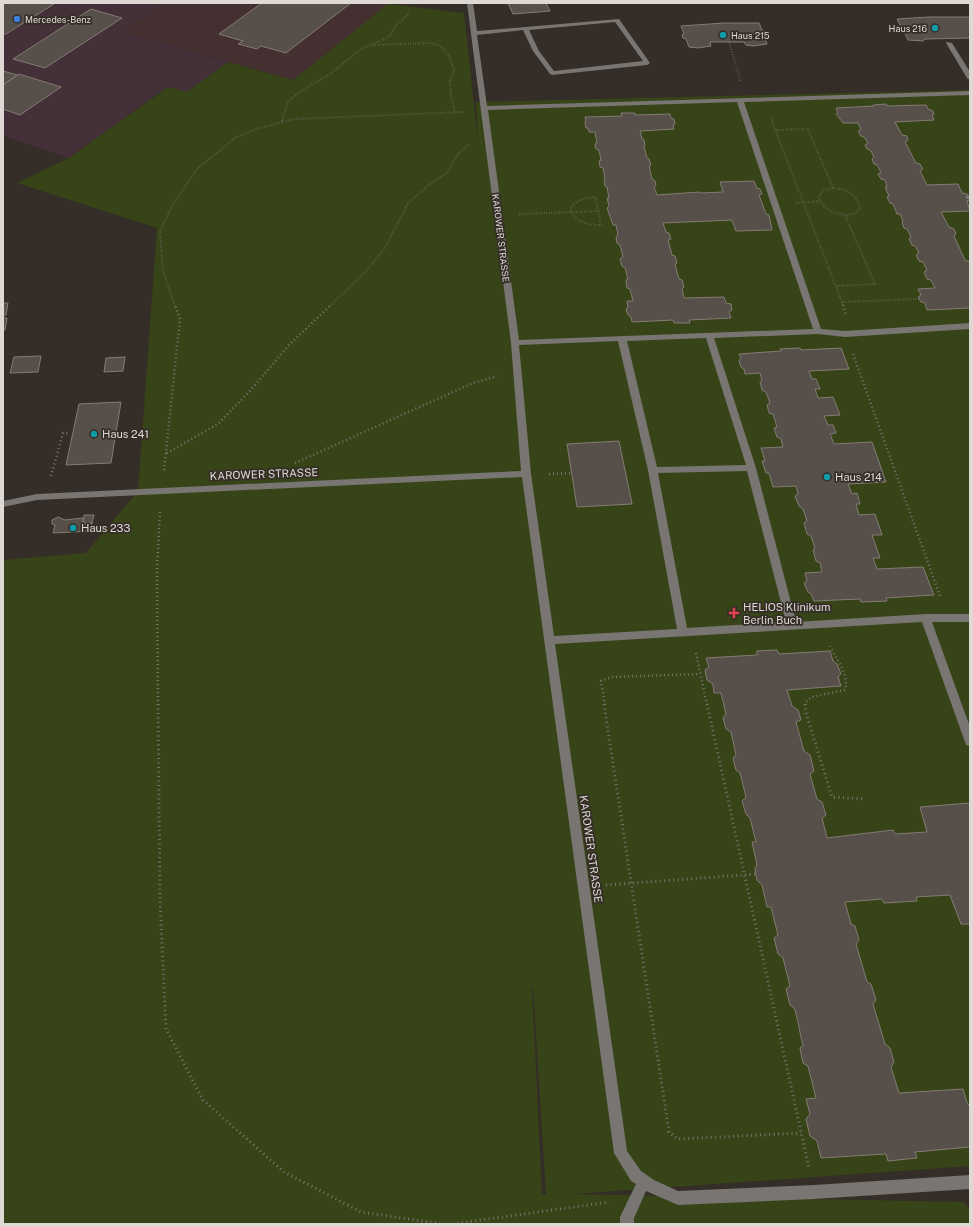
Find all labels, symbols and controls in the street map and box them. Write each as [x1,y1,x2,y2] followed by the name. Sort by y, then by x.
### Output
[12,14,22,24] marker: Mercedes-Benz
[25,14,91,25] place label: Mercedes-Benz
[889,23,927,34] place label: Haus 216
[930,23,940,33] marker: Haus 216
[718,30,728,40] marker: Haus 215
[731,30,770,41] place label: Haus 215
[490,193,512,283] street label: KAROWER STRASSE
[102,428,149,440] place label: Haus 241
[89,429,99,439] marker: Haus 241
[209,466,319,482] street label: KAROWER STRASSE
[835,471,882,483] place label: Haus 214
[822,472,832,482] marker: Haus 214
[81,522,130,534] place label: Haus 233
[68,523,78,533] marker: Haus 233
[743,601,831,626] place label: HELIOS Klinikum Berlin Buch
[728,607,740,619] marker: HELIOS Klinikum Berlin Buch
[577,794,605,904] street label: KAROWER STRASSE

